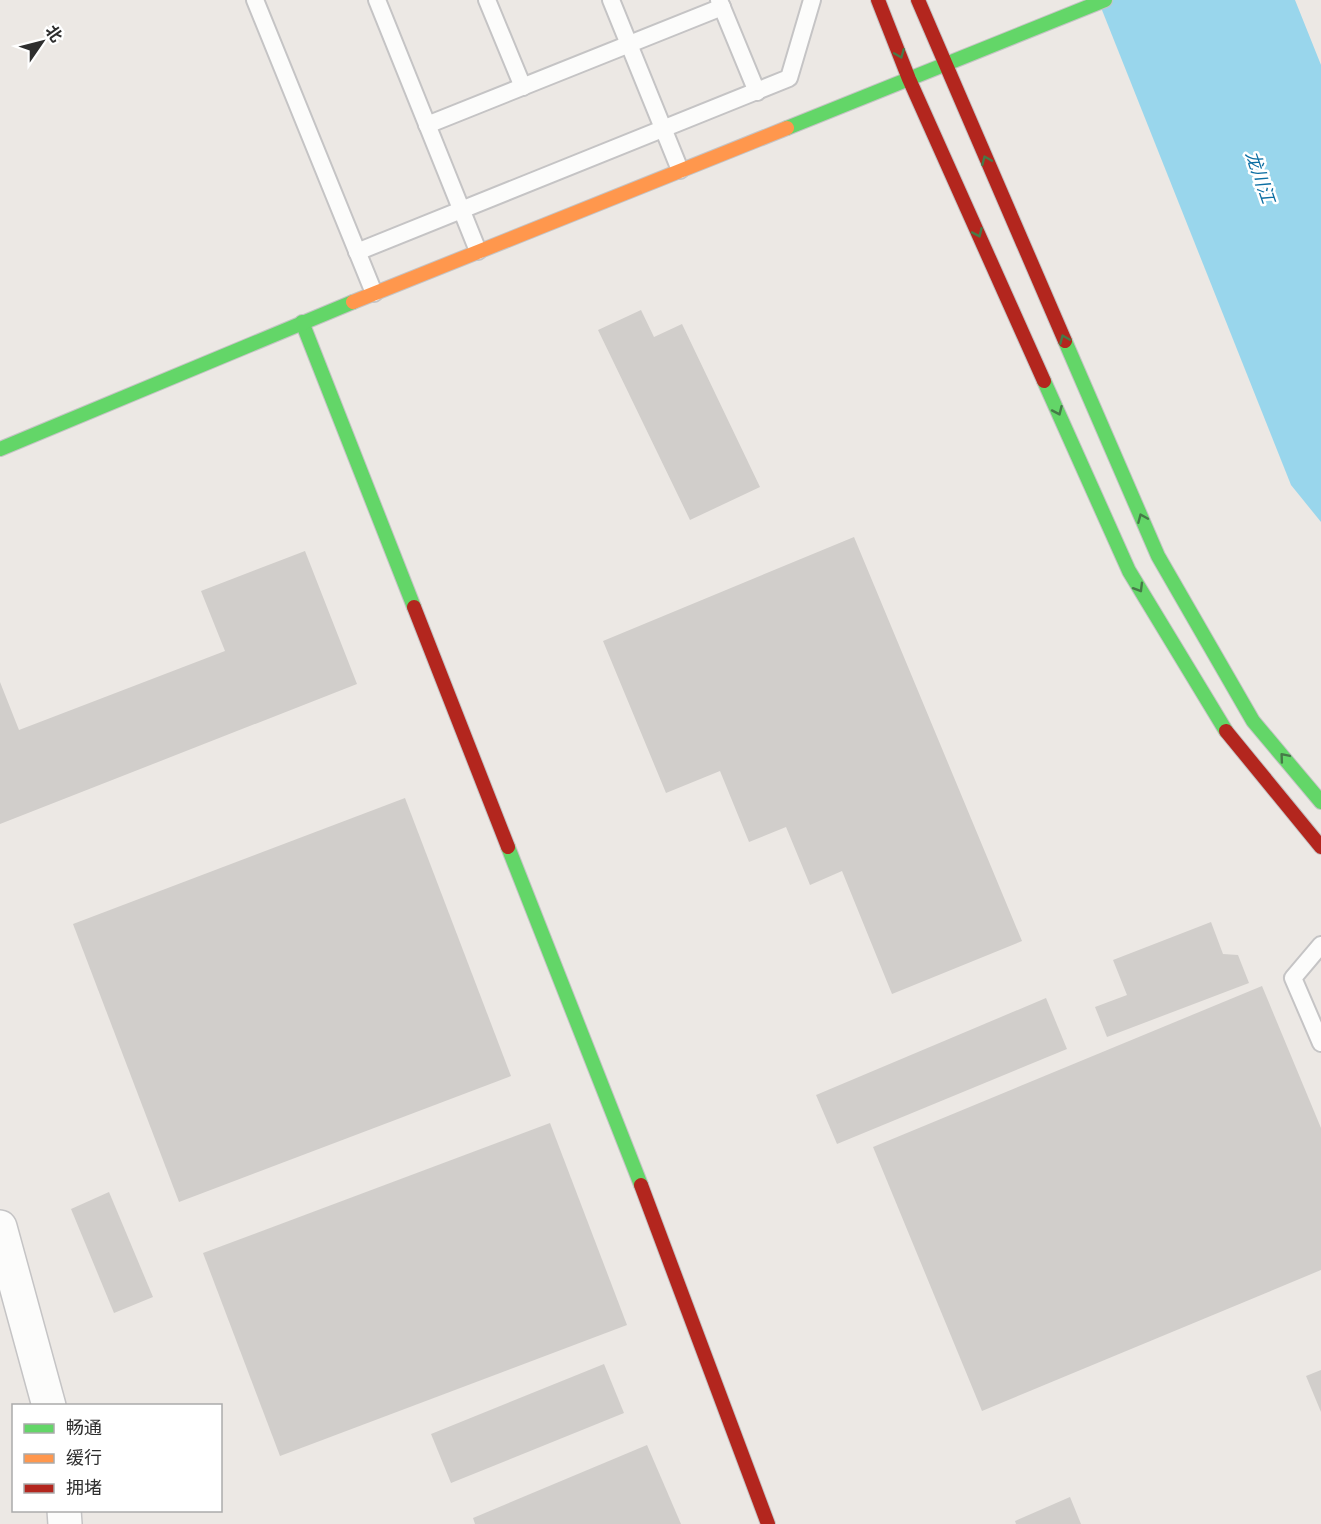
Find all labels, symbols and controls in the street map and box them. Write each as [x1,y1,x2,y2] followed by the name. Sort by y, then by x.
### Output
[12,12,72,72] north arrow
[42,22,66,46] text: 北
[892,49,905,59] one-way arrow
[1241,148,1280,208] water label: 龙川江
[982,155,994,166] one-way arrow
[971,226,983,237] one-way arrow
[1059,334,1071,345] one-way arrow
[1050,405,1062,416] one-way arrow
[1137,513,1149,524] one-way arrow
[1132,582,1144,592] one-way arrow
[1280,753,1291,764] one-way arrow
[12,1404,222,1512] legend
[66,1417,102,1439] text: 畅通
[66,1447,102,1469] text: 缓行
[66,1477,102,1499] text: 拥堵

